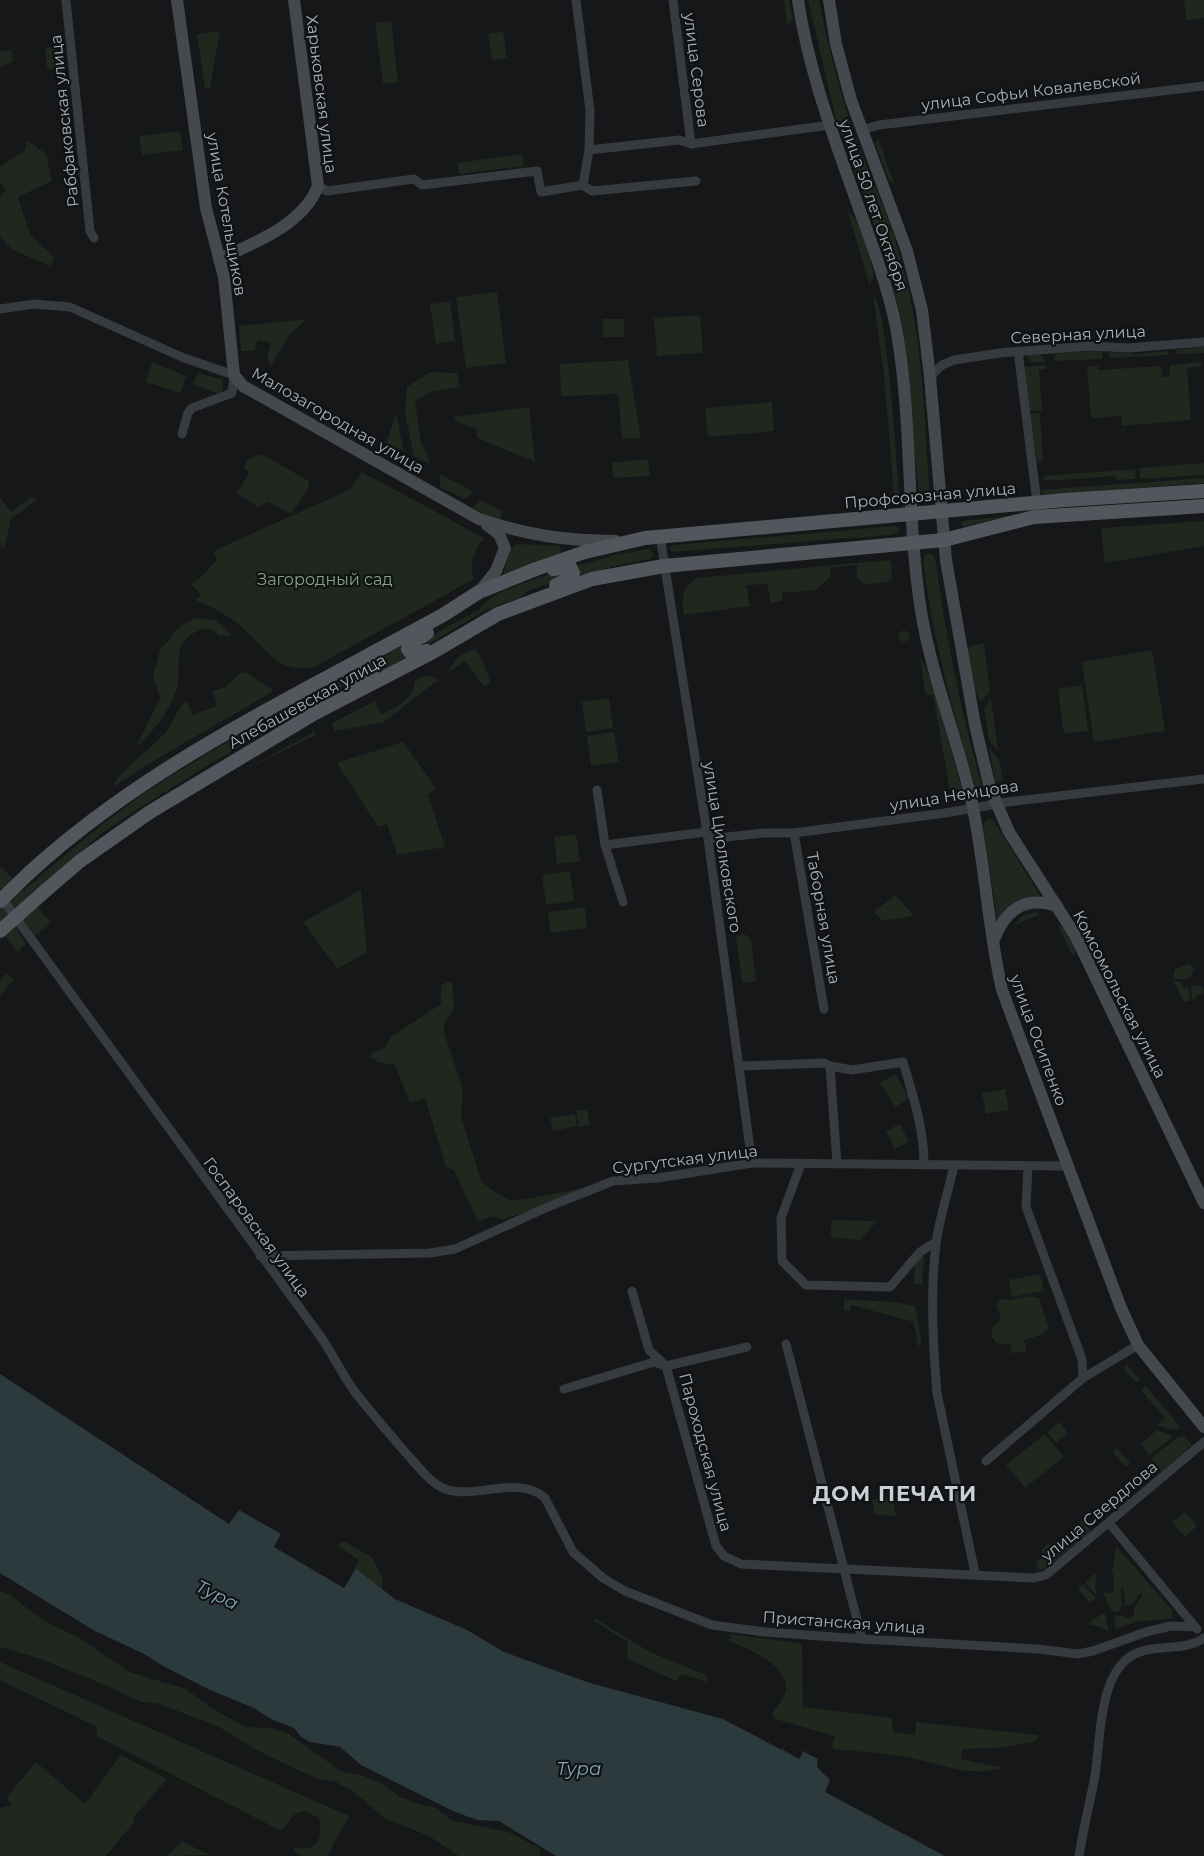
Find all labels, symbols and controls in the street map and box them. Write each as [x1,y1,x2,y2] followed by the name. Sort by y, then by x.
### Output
[680,11,713,128] street label: улица Серова
[302,14,341,174] street label: Харьковская улица
[46,34,83,208] street label: Рабфаковская улица
[919,69,1142,115] street label: улица Софьи Ковалевской
[835,116,912,293] street label: улица 50 лет Октября
[203,130,250,297] street label: улица Котельщиков
[1010,321,1146,348] street label: Северная улица
[248,363,427,478] street label: Малозагородная улица
[843,479,1017,512] street label: Профсоюзная улица
[257,570,393,589] park label: Загородный сад
[225,650,389,753] street label: Алебашевская улица
[699,759,745,934] street label: улица Циолковского
[887,776,1020,815] street label: улица Немцова
[803,850,844,986] street label: Таборная улица
[1069,907,1170,1081] street label: Комсомольская улица
[1006,971,1071,1108] street label: улица Осипенко
[611,1141,759,1178] street label: Сургутская улица
[199,1153,314,1301] street label: Госпаровская улица
[675,1371,736,1534] street label: Пароходская улица
[1037,1457,1161,1566] street label: улица Свердлова
[813,1481,977,1506] district label: ДОМ ПЕЧАТИ
[192,1575,242,1615] water label: Тура
[762,1607,926,1638] street label: Пристанская улица
[557,1758,601,1780] water label: Тура

